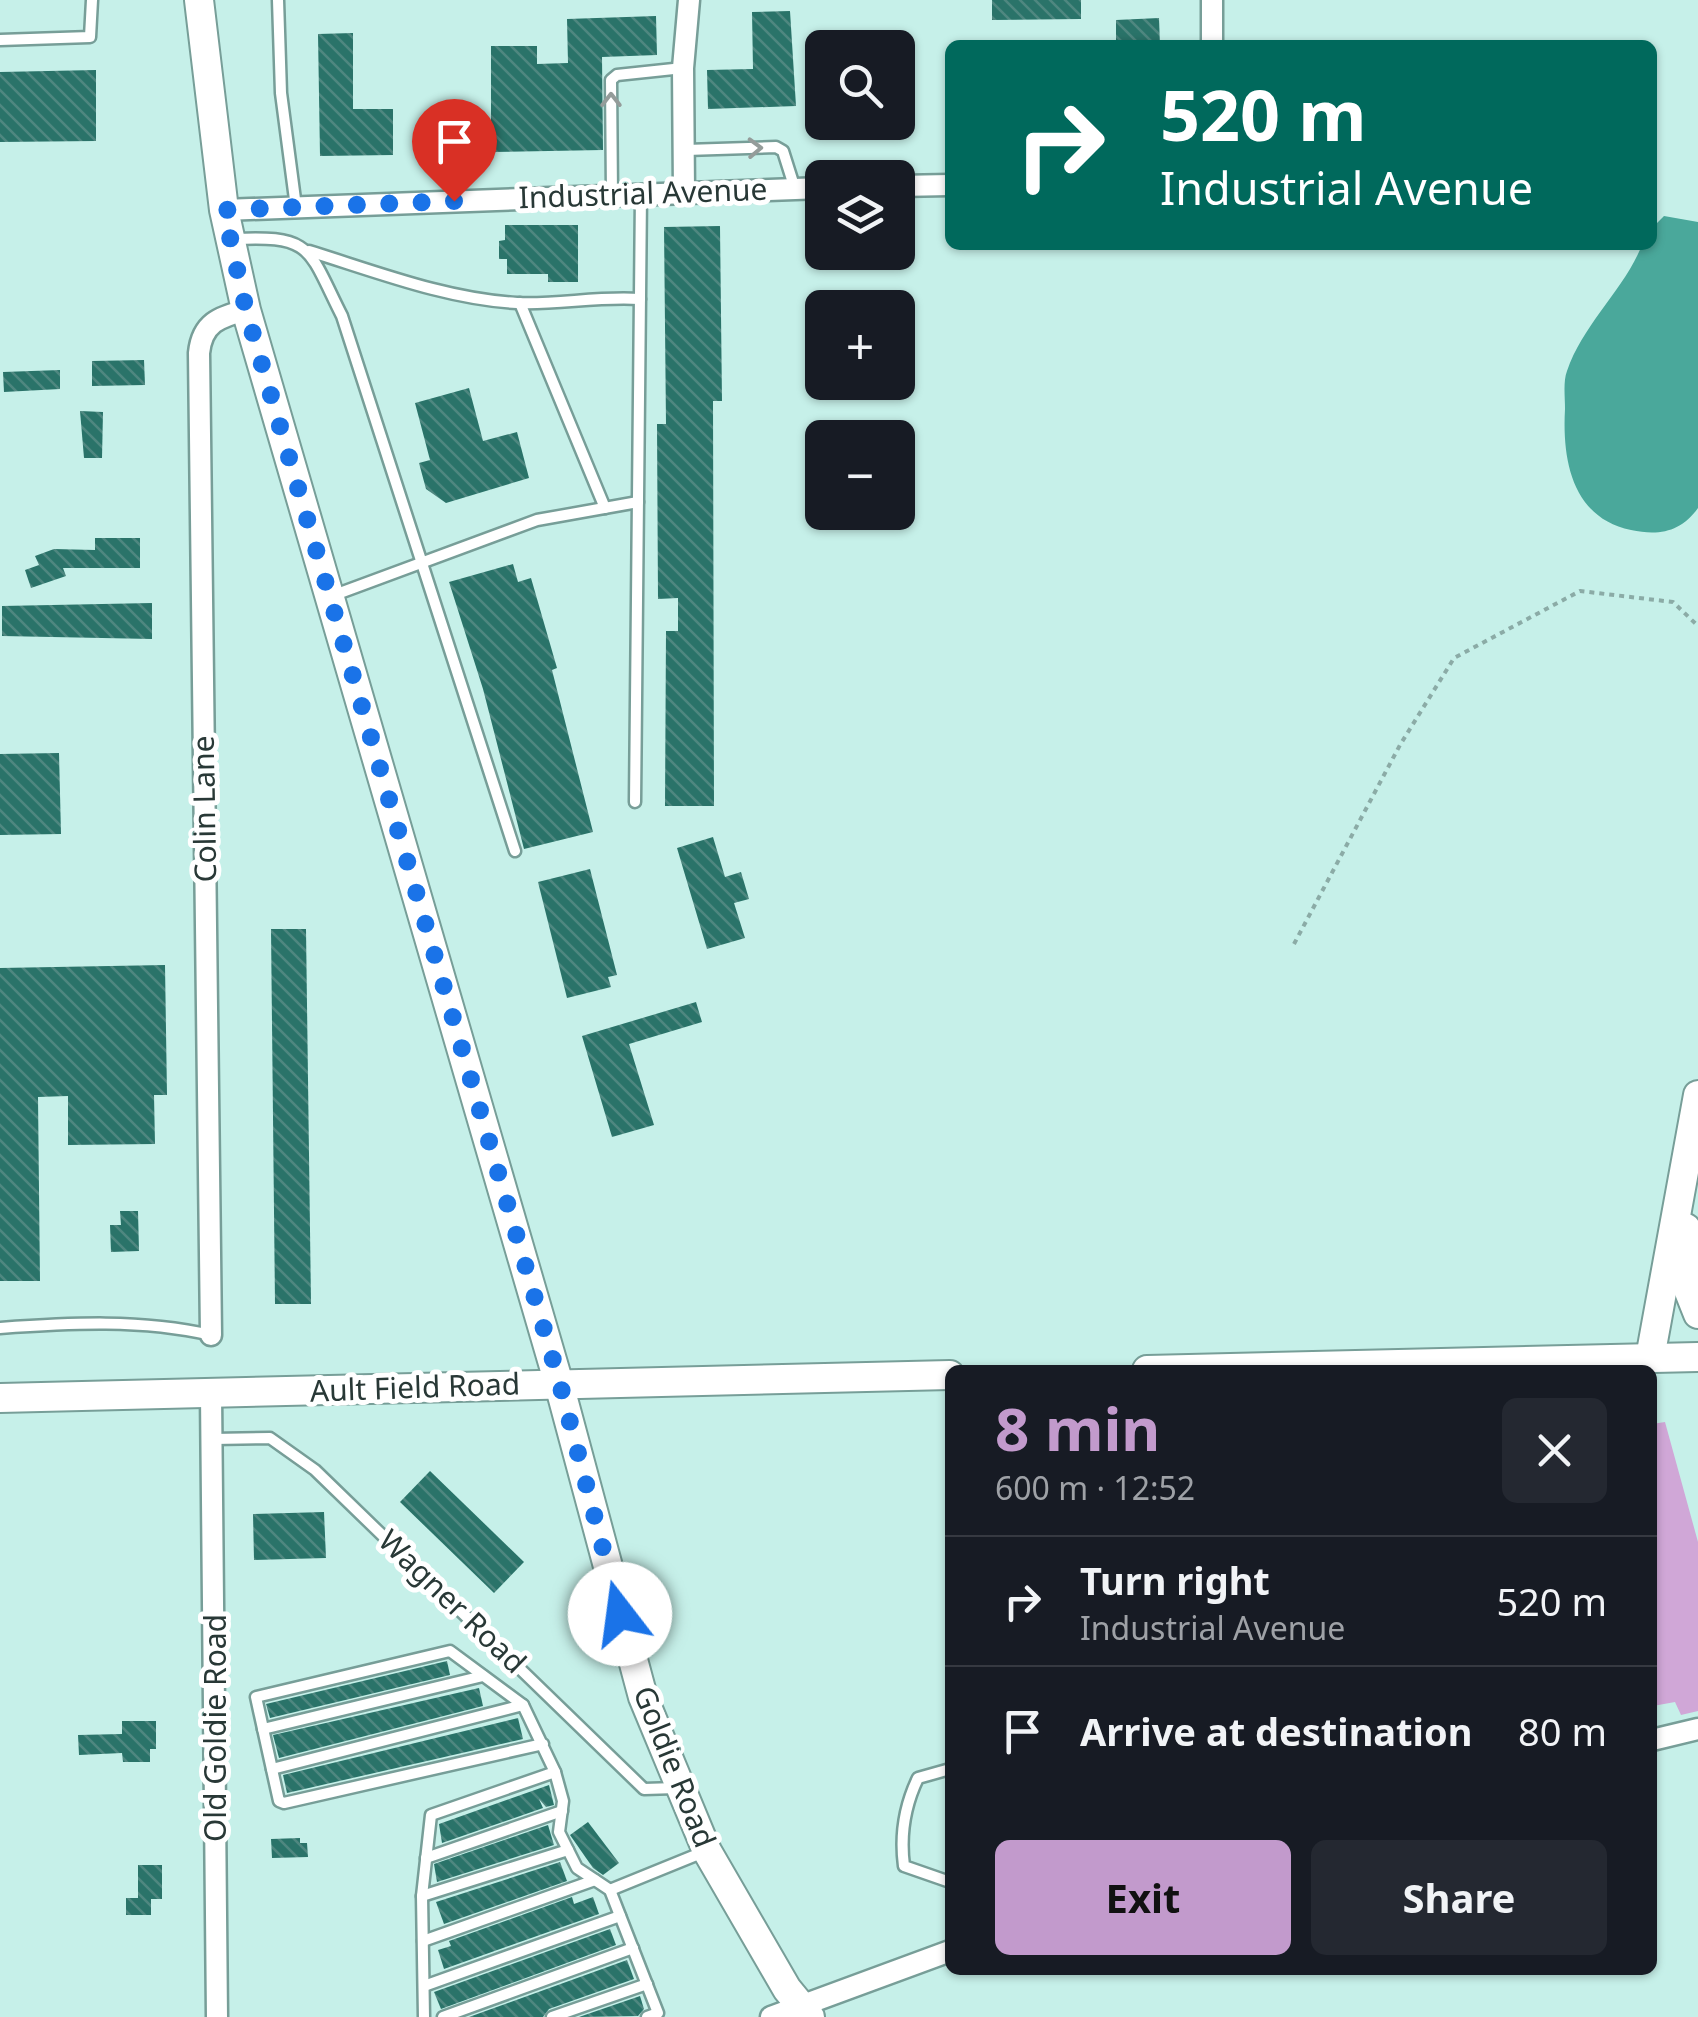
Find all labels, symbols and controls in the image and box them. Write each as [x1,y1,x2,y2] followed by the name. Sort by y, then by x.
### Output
[805,30,915,530] map controls
[805,30,915,140] button: search
[1160,66,1367,162] text: 520 m
[995,80,1125,210] icon: right
[600,92,622,108] one-way arrow
[412,99,497,202] pin
[427,114,482,169] icon: arrive
[747,137,763,158] one-way arrow
[1160,157,1533,218] text: Industrial Avenue
[805,160,915,270] button: layers
[518,168,768,217] street label: Industrial Avenue
[805,290,915,400] button: +
[805,420,915,530] button: −
[182,735,225,883] street label: Colin Lane
[309,1362,521,1411] street label: Ault Field Road
[995,1387,1160,1469] text: 8 min
[1502,1398,1607,1503] button: close
[995,1466,1195,1509] text: 600 m · 12:52
[370,1520,536,1682] street label: Wagner Road
[1080,1554,1270,1606] text: Turn right
[568,1562,672,1666] position arrow
[995,1574,1050,1629] icon: right
[1496,1575,1607,1627] text: 520 m
[1080,1606,1345,1649] text: Industrial Avenue
[194,1614,235,1842] street label: Old Goldie Road
[624,1680,726,1853] street label: Goldie Road
[995,1704,1050,1759] icon: arrive
[1080,1705,1472,1757] text: Arrive at destination
[1518,1705,1607,1757] text: 80 m
[995,1840,1291,1955] button: Exit
[1311,1840,1607,1955] button: Share

